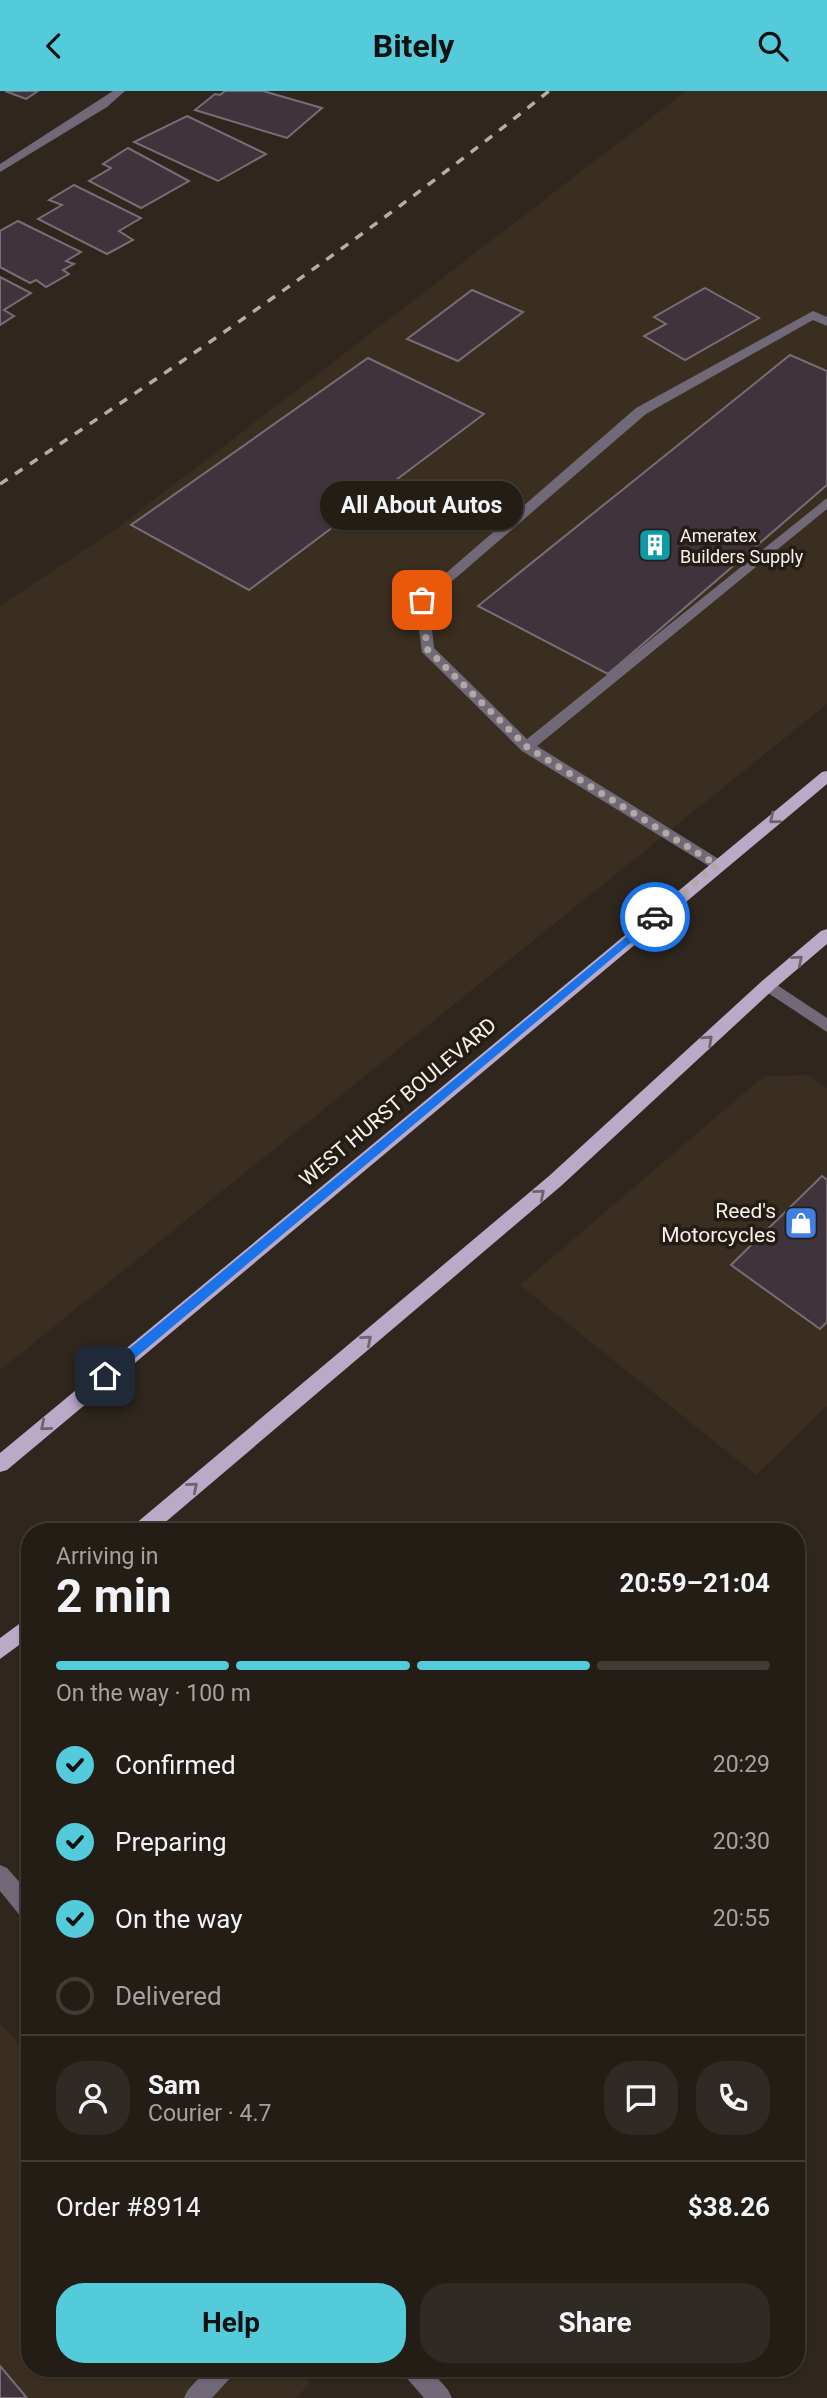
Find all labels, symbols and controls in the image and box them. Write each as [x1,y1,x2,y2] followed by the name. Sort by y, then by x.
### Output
[35,27,73,65] icon: back
[373,27,454,65] text: Bitely
[754,27,792,65] icon: search
[320,481,524,530] callout: All About Autos
[341,492,502,519] text: All About Autos
[680,525,804,567] place label: Ameratex Builders Supply
[636,526,674,564] building icon: Ameratex Builders Supply
[392,570,452,630] pin
[403,581,441,619] icon: bag
[769,811,782,823] one-way arrow
[620,882,690,952] courier
[636,898,674,936] icon: car
[789,956,802,968] one-way arrow
[295,1013,501,1191] street label: WEST HURST BOULEVARD
[700,1036,713,1049] one-way arrow
[532,1190,545,1202] one-way arrow
[661,1199,776,1247] place label: Reed's Motorcycles
[782,1204,820,1242] shop icon: Reed's Motorcycles
[358,1336,371,1348] one-way arrow
[75,1346,135,1406] pin
[86,1357,124,1395] icon: home
[40,1418,53,1430] one-way arrow
[184,1483,197,1495] one-way arrow
[56,1543,159,1570] text: Arriving in
[620,1568,770,1598] text: 20:59–21:04
[56,1569,172,1623] text: 2 min
[56,1680,251,1707] text: On the way · 100 m
[56,1746,94,1784] icon: check
[115,1750,236,1780] text: Confirmed
[713,1751,770,1778] text: 20:29
[56,1823,94,1861] icon: check
[115,1827,227,1857] text: Preparing
[713,1828,770,1855] text: 20:30
[56,1900,94,1938] icon: check
[115,1904,243,1934] text: On the way
[713,1905,770,1932] text: 20:55
[115,1981,222,2011] text: Delivered
[56,2061,130,2135] button: person
[604,2061,678,2135] button: chat
[696,2061,770,2135] button: phone
[148,2070,200,2100] text: Sam
[148,2100,271,2127] text: Courier · 4.7
[56,2192,201,2222] text: Order #8914
[688,2192,770,2222] text: $38.26
[56,2283,406,2363] button: Help
[420,2283,770,2363] button: Share

